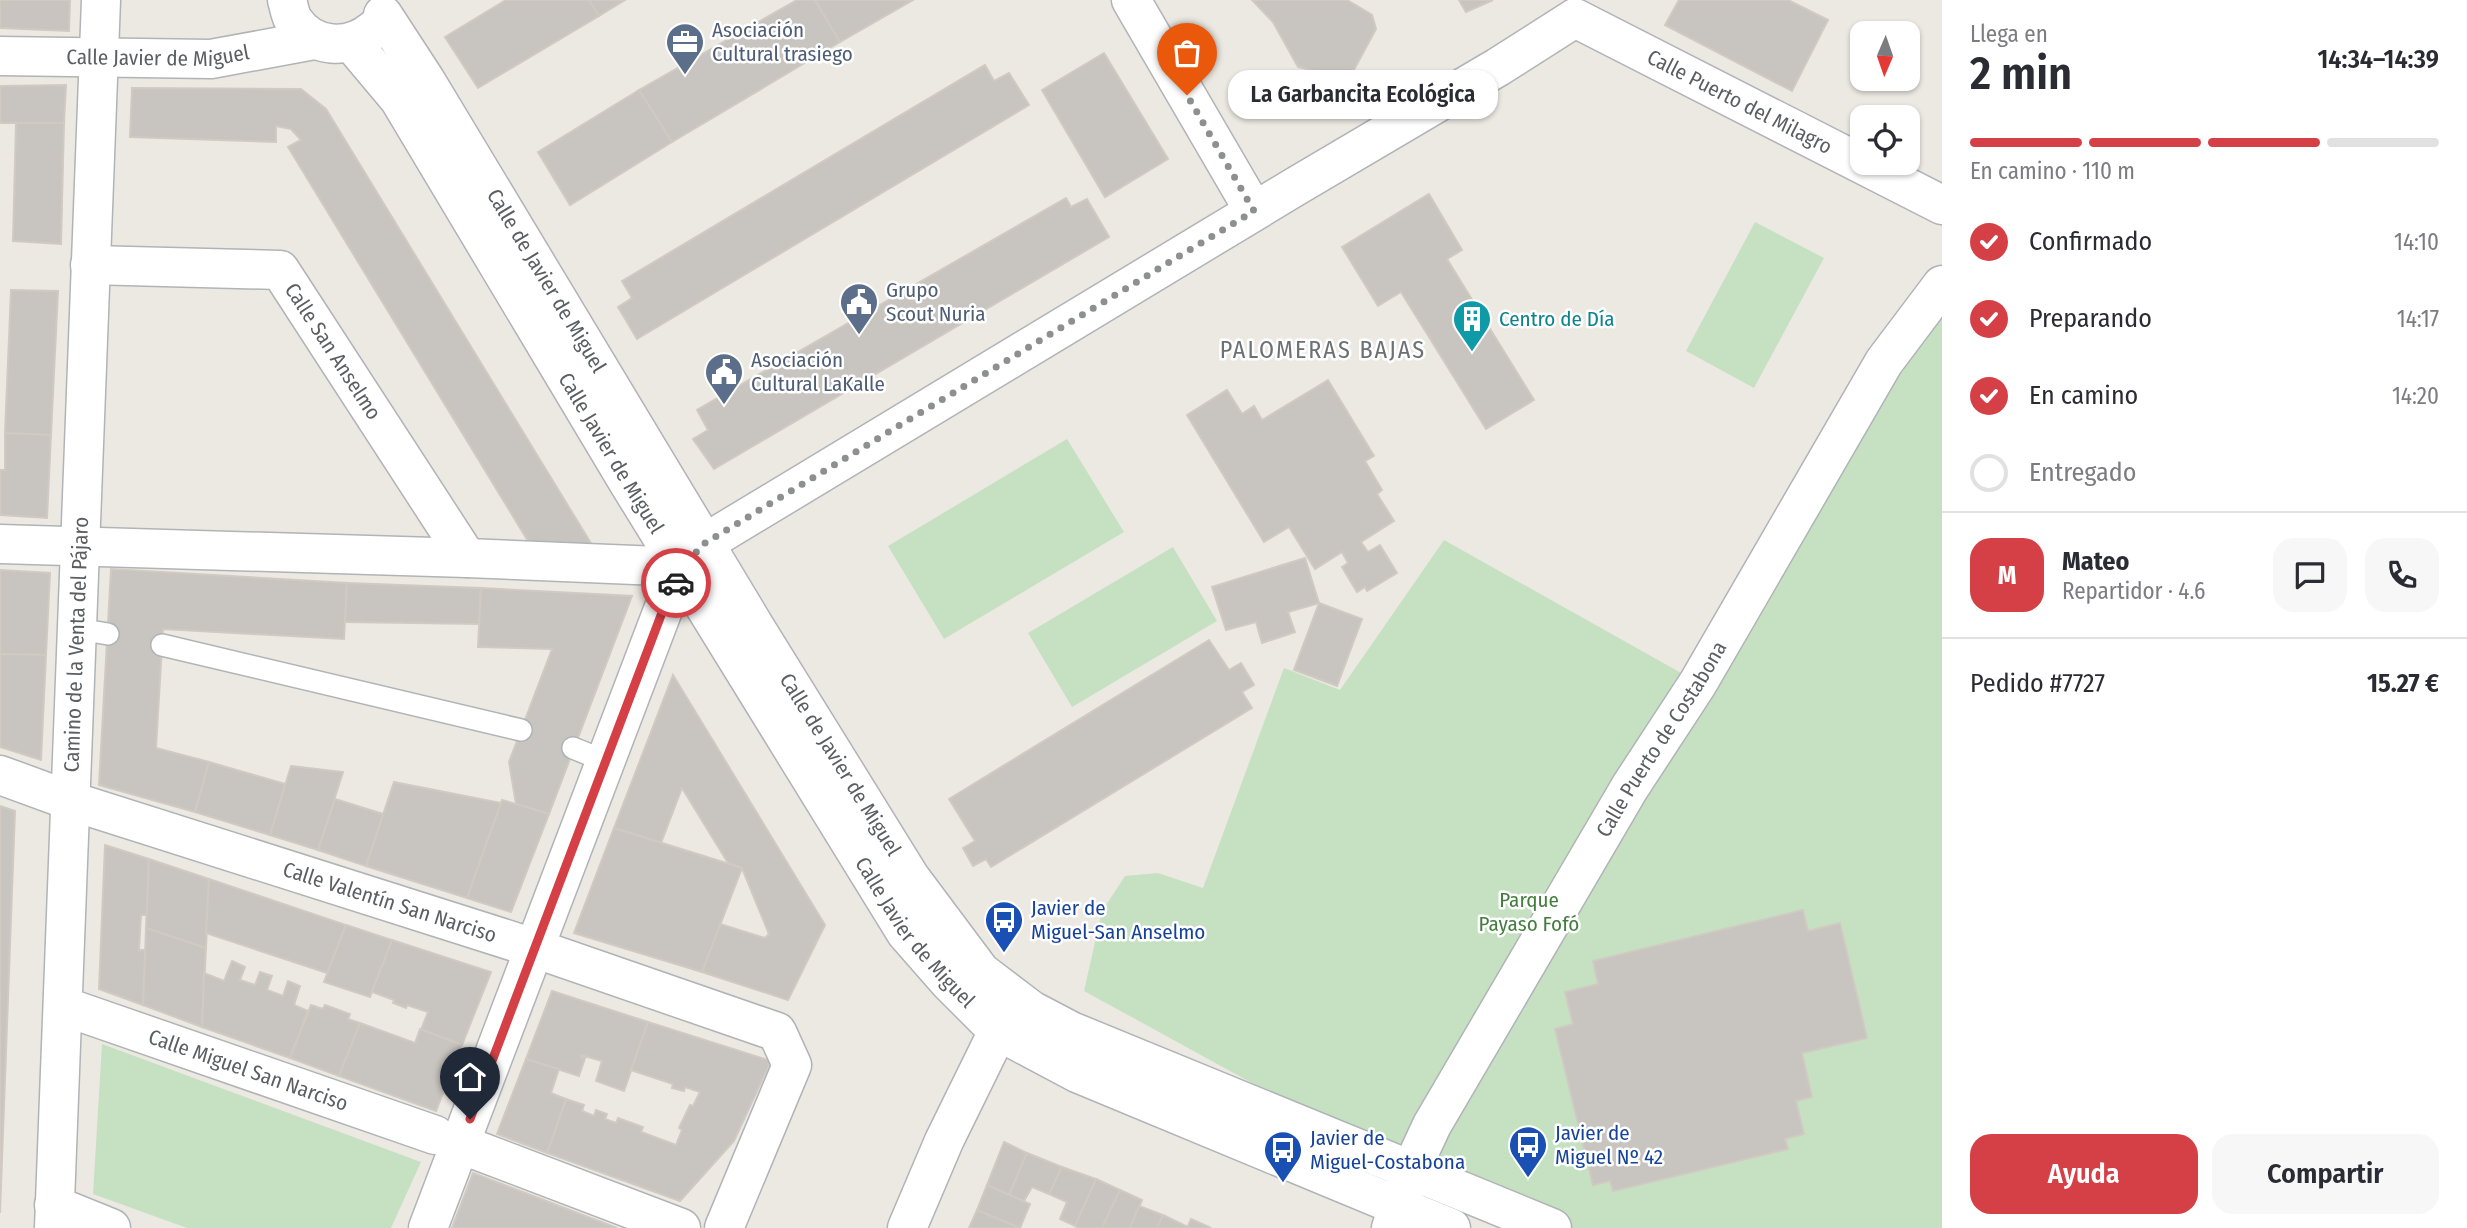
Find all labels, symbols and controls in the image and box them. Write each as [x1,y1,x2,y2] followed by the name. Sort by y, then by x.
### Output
[712,17,853,67] place label: Asociación Cultural trasiego
[1970,20,2048,48] text: Llega en
[664,21,706,76] office icon: Asociación Cultural trasiego
[1850,21,1920,91] north arrow
[1850,21,1920,175] map controls
[1157,23,1217,95] pin
[1168,34,1206,72] icon: bag
[66,39,252,72] street label: Calle Javier de Miguel
[1643,44,1836,160] street label: Calle Puerto del Milagro
[2318,44,2439,75] text: 14:34–14:39
[1970,46,2072,101] text: 2 min
[1229,70,1498,119] callout: La Garbancita Ecológica
[1251,80,1475,108] text: La Garbancita Ecológica
[1850,105,1920,175] button: locate
[1970,157,2135,185] text: En camino · 110 m
[481,184,612,378] street label: Calle de Javier de Miguel
[1970,223,2008,261] icon: check
[2029,226,2152,257] text: Confirmado
[2394,228,2439,256] text: 14:10
[886,277,985,327] place label: Grupo Scout Nuria
[279,278,387,425] street label: Calle San Anselmo
[838,281,880,336] public building icon: Grupo Scout Nuria
[1451,298,1493,353] building icon: Centro de Día
[1970,300,2008,338] icon: check
[2029,303,2152,334] text: Preparando
[2397,305,2439,333] text: 14:17
[1499,306,1615,332] place label: Centro de Día
[1220,336,1426,364] district label: PALOMERAS BAJAS
[751,347,885,397] place label: Asociación Cultural LaKalle
[703,351,745,406] public building icon: Asociación Cultural LaKalle
[553,368,670,539] street label: Calle Javier de Miguel
[1970,377,2008,415] icon: check
[2029,380,2138,411] text: En camino
[2392,382,2439,410] text: 14:20
[2029,457,2136,488] text: Entregado
[58,516,94,773] street label: Camino de la Venta del Pájaro
[2273,538,2347,612] button: chat
[2365,538,2439,612] button: phone
[2062,546,2129,577] text: Mateo
[641,548,711,618] courier
[1998,560,2016,591] text: M
[657,564,695,602] icon: car
[2062,577,2206,605] text: Repartidor · 4.6
[1591,637,1732,842] street label: Calle Puerto de Costabona
[774,668,907,861] street label: Calle de Javier de Miguel
[1970,668,2105,699] text: Pedido #7727
[2367,668,2439,699] text: 15.27 €
[849,852,981,1014] street label: Calle Javier de Miguel
[280,856,500,948] street label: Calle Valentín San Narciso
[1479,887,1579,937] park label: Parque Payaso Fofó
[1031,895,1205,945] place label: Javier de Miguel-San Anselmo
[983,899,1025,954] bus stop icon: Javier de Miguel-San Anselmo
[145,1024,351,1117] street label: Calle Miguel San Narciso
[440,1047,500,1119] pin
[451,1058,489,1096] icon: home
[1555,1120,1663,1170] place label: Javier de Miguel Nº 42
[1507,1124,1549,1179] bus stop icon: Javier de Miguel Nº 42
[1310,1125,1465,1175] place label: Javier de Miguel-Costabona
[1262,1129,1304,1184] bus stop icon: Javier de Miguel-Costabona
[1970,1134,2198,1214] button: Ayuda
[2212,1134,2439,1214] button: Compartir

